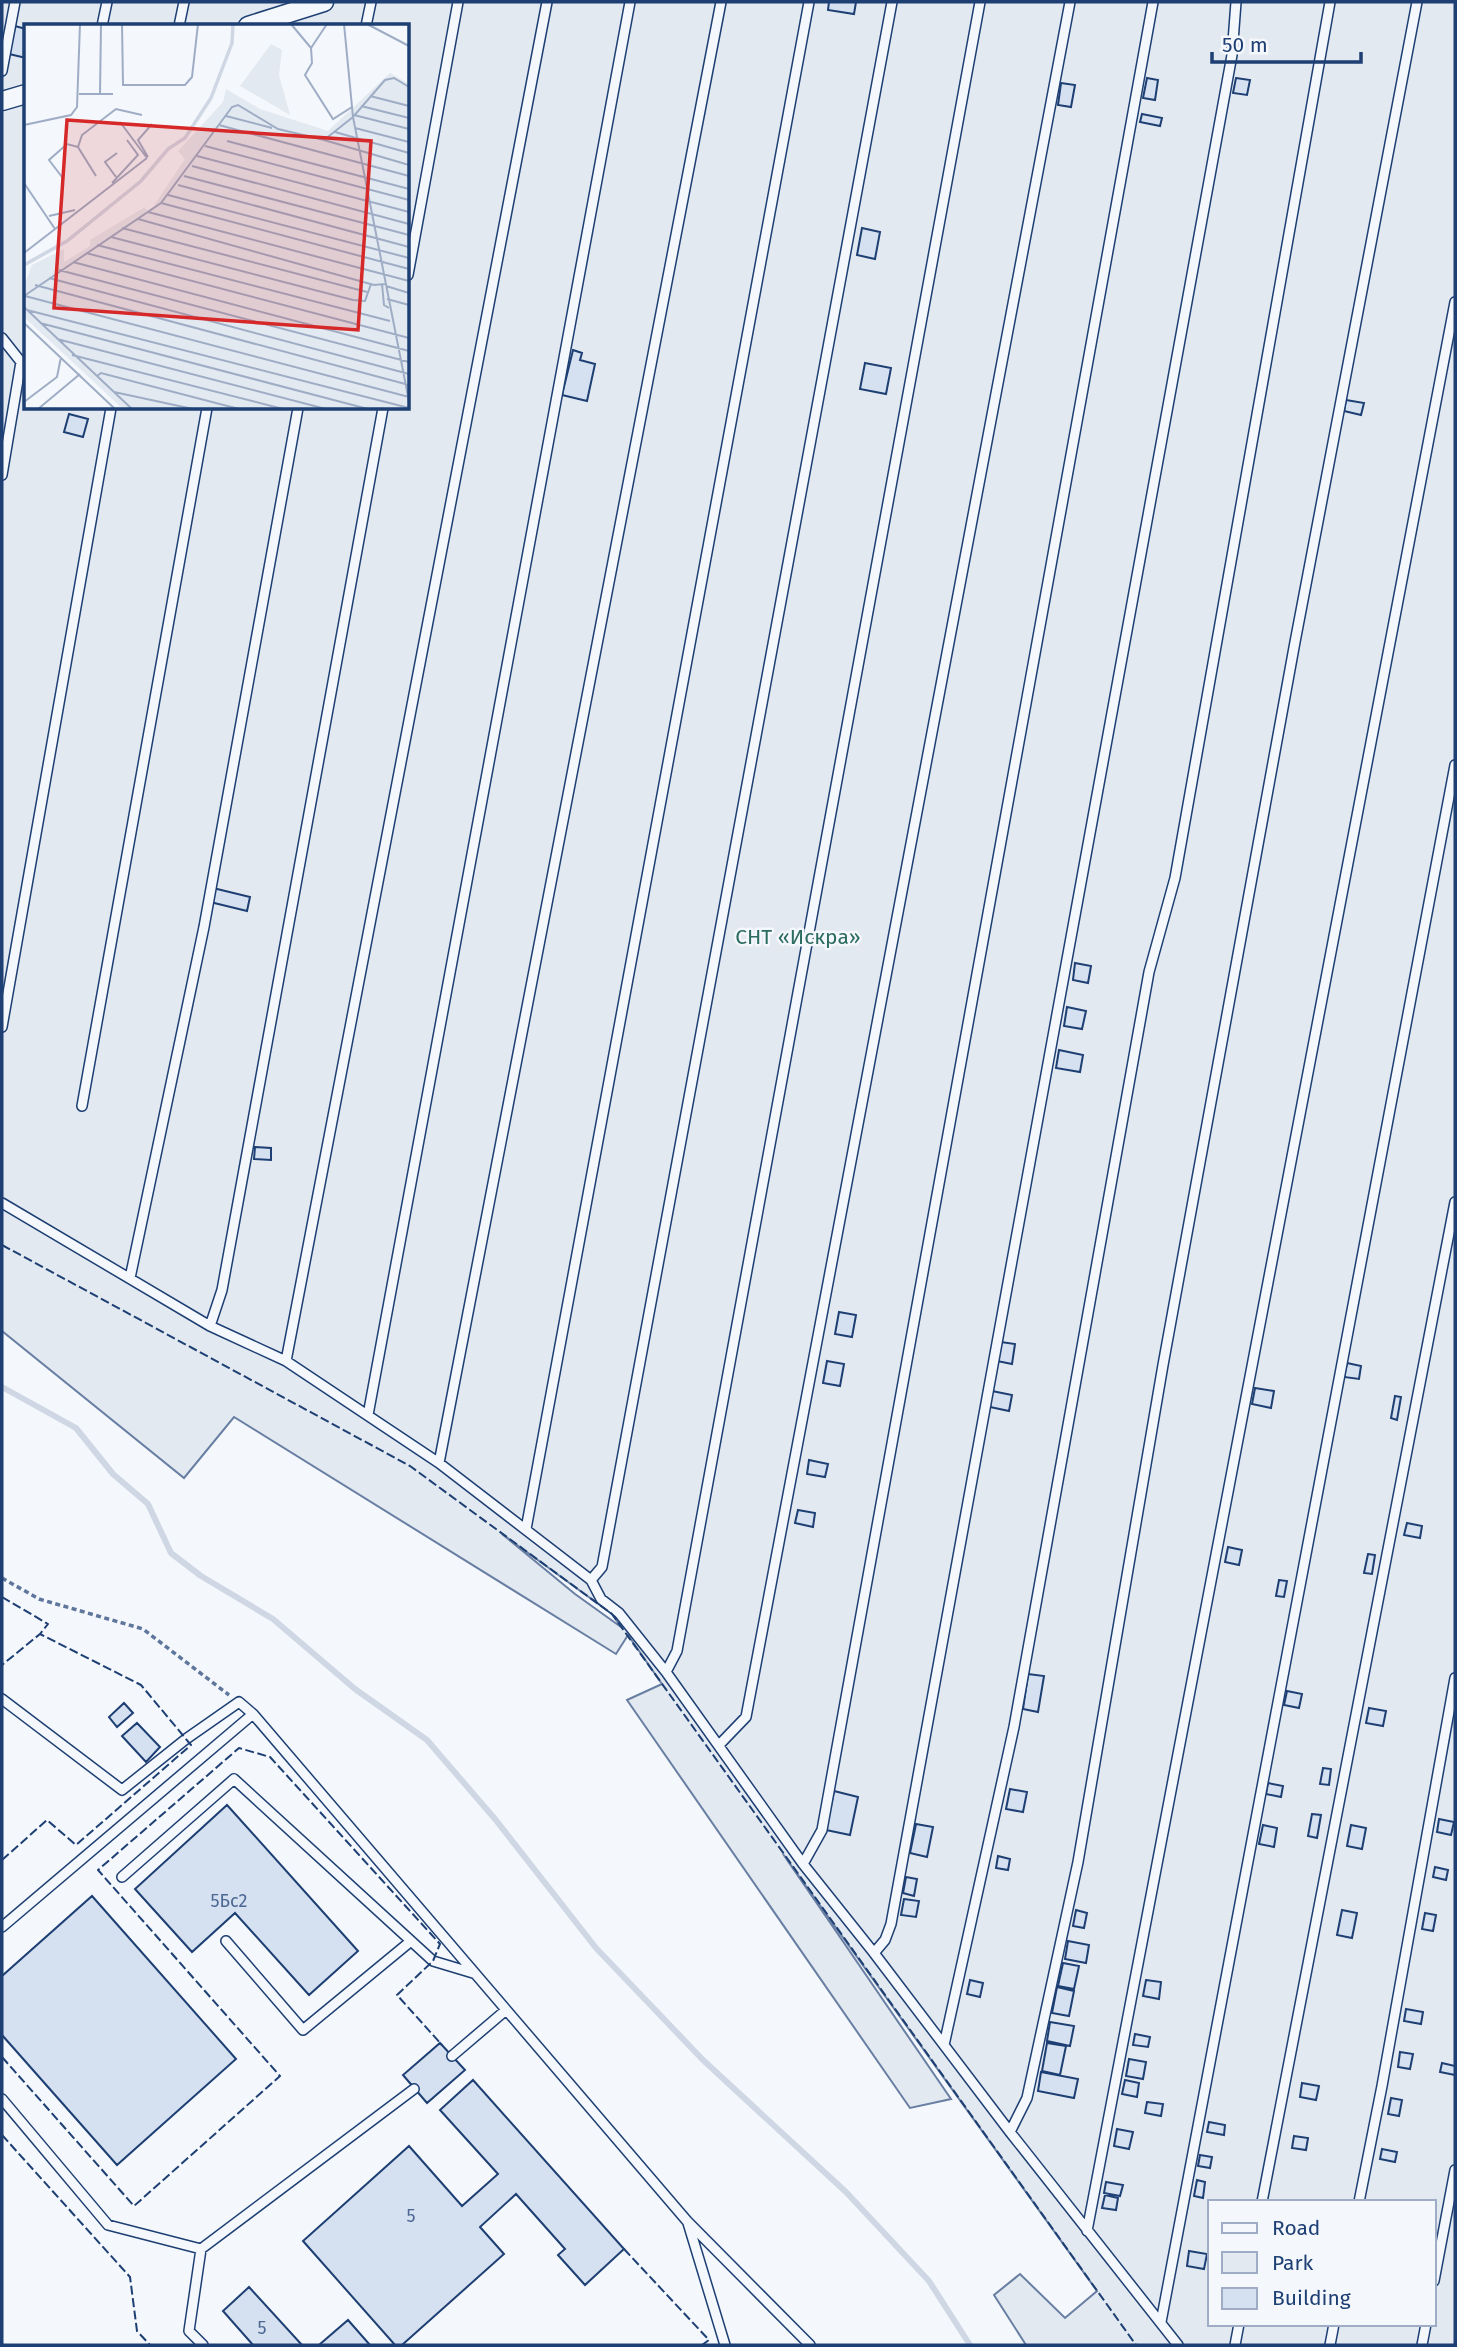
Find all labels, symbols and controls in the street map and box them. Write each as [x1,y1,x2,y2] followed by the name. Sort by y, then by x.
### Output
[1212,21,1361,65] scale bar
[24,24,410,410] inset map
[1222,32,1268,58] text: 50 m
[735,924,861,950] park label: СНТ «Искра»
[211,1890,248,1912] house number: 5Бс2
[1208,2200,1436,2326] legend
[406,2205,416,2227] house number: 5
[1272,2215,1320,2241] text: Road
[1272,2250,1314,2276] text: Park
[1272,2285,1351,2311] text: Building
[257,2317,267,2339] house number: 5

